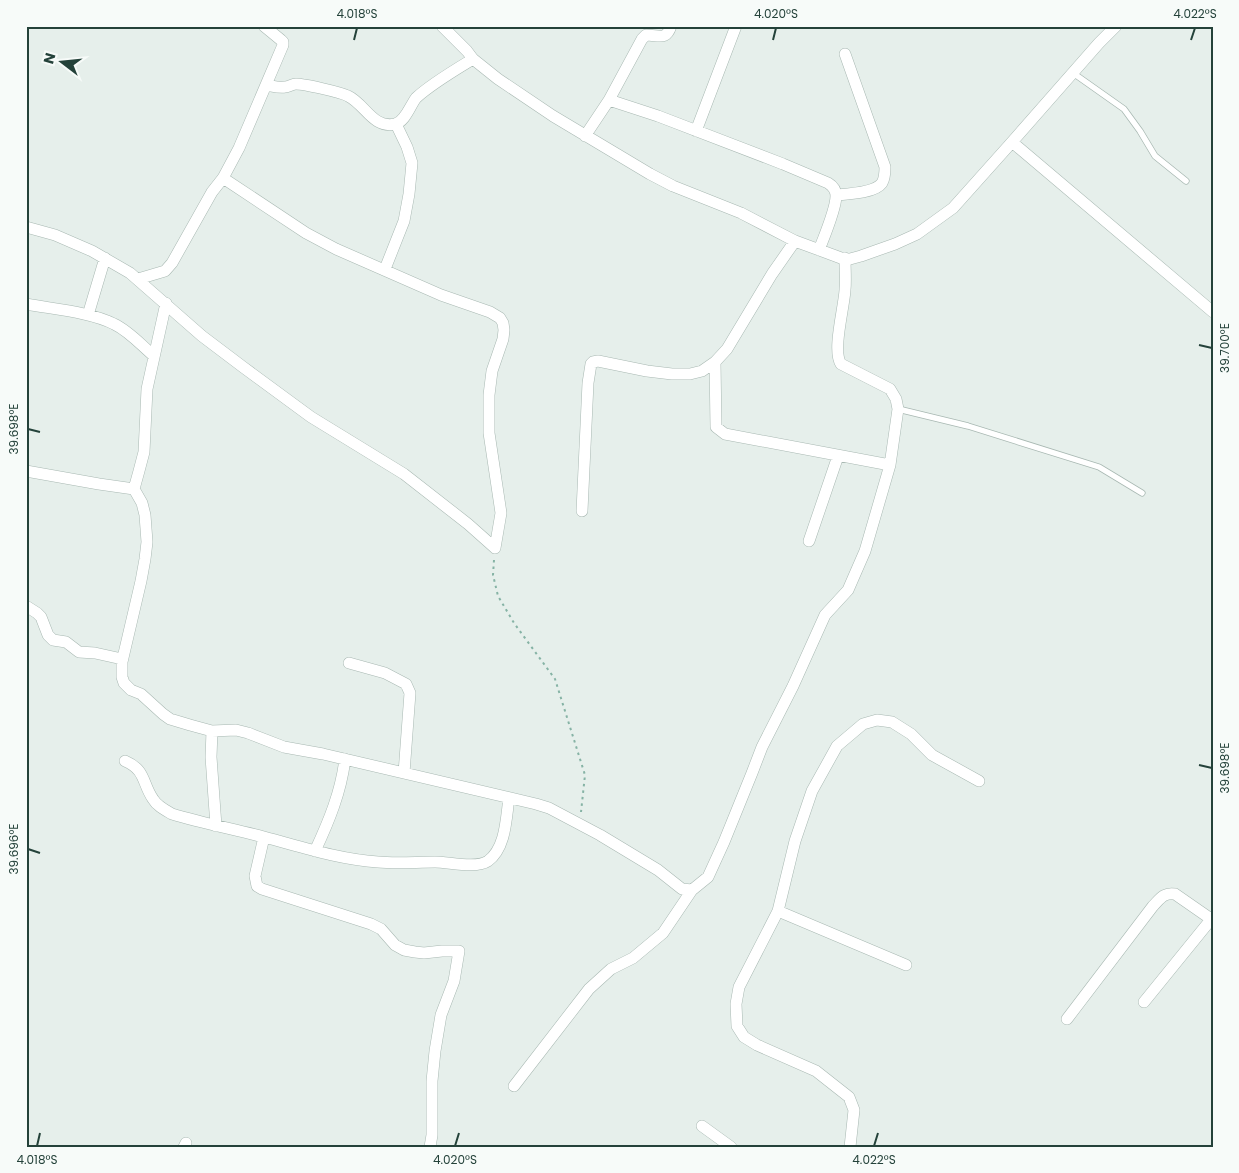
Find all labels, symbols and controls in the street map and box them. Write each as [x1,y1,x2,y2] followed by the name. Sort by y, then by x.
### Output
[337,5,377,22] text: 4.018°S
[754,5,798,22] text: 4.020°S
[1173,5,1217,22] text: 4.022°S
[38,38,88,88] north arrow
[38,51,61,66] text: N
[1216,323,1233,373] text: 39.700°E
[5,404,22,454] text: 39.698°E
[1216,743,1233,793] text: 39.698°E
[5,823,22,875] text: 39.696°E
[17,1151,57,1168] text: 4.018°S
[433,1151,477,1168] text: 4.020°S
[852,1151,896,1168] text: 4.022°S

